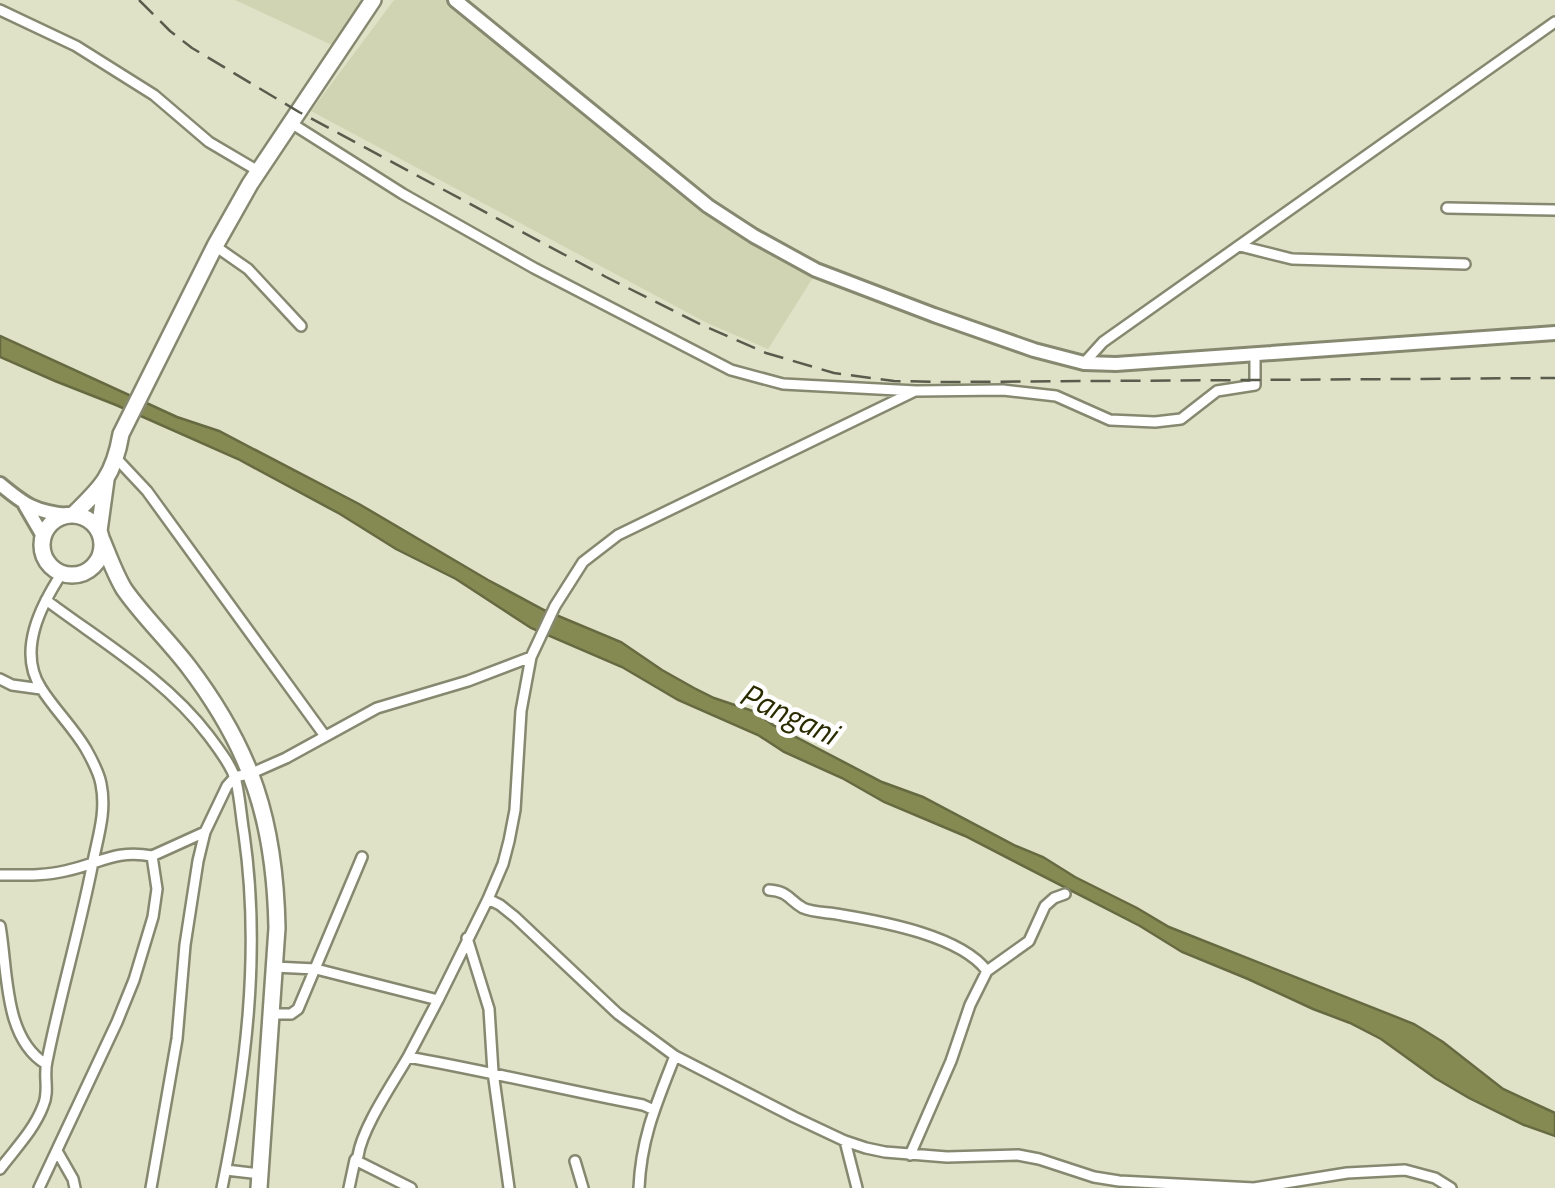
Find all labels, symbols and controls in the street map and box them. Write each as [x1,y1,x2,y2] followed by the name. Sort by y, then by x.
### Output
[732,669,849,758] water label: Pangani

